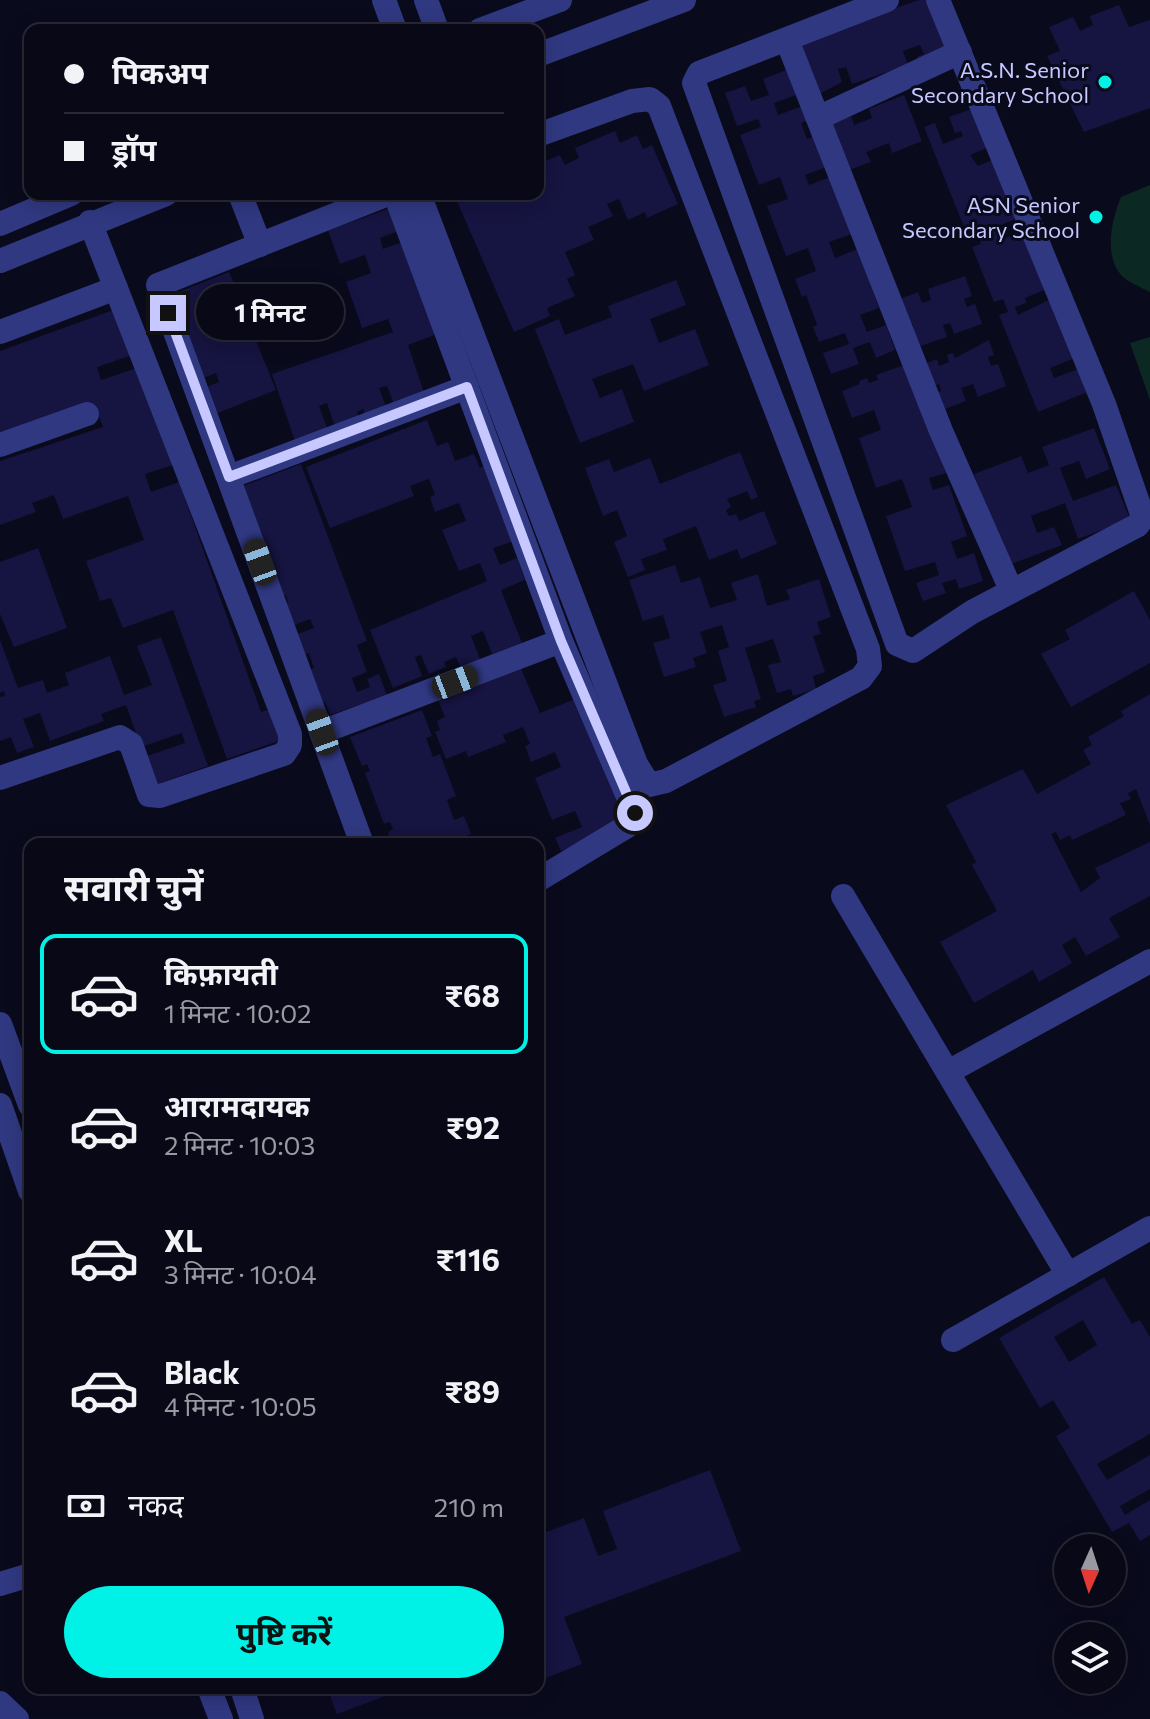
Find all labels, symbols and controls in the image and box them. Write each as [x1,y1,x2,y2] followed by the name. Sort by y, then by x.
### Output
[112,53,208,90] text: पिकअप
[911,56,1089,108] place label: A.S.N. Senior Secondary School
[1096,73,1114,91] marker: A.S.N. Senior Secondary School
[112,130,156,167] text: ड्रॉप
[902,191,1080,243] place label: ASN Senior Secondary School
[1087,208,1105,226] marker: ASN Senior Secondary School
[196,285,344,341] callout: 1 मिनट
[150,295,186,331] route end
[234,296,306,327] text: 1 मिनट
[241,535,279,589] car
[428,662,482,702] car
[303,705,341,759] car
[617,795,653,831] route start
[64,864,203,908] text: सवारी चुनें
[164,954,278,991] text: किफ़ायती
[68,958,140,1030] icon: car
[444,976,500,1013] text: ₹68
[164,997,312,1028] text: 1 मिनट · 10:02
[164,1086,310,1123] text: आरामदायक
[68,1090,140,1162] icon: car
[446,1108,500,1145] text: ₹92
[164,1129,315,1160] text: 2 मिनट · 10:03
[164,1221,203,1258] text: XL
[68,1222,140,1294] icon: car
[436,1240,500,1277] text: ₹116
[164,1258,317,1289] text: 3 मिनट · 10:04
[164,1353,240,1390] text: Black
[68,1354,140,1426] icon: car
[444,1372,500,1409] text: ₹89
[164,1390,317,1421] text: 4 मिनट · 10:05
[64,1484,108,1528] icon: cash
[128,1485,184,1522] text: नकद
[434,1491,504,1522] text: 210 m
[1054,1534,1126,1606] north arrow
[1054,1534,1126,1694] map controls
[64,1586,504,1678] button: पुष्टि करें
[1054,1622,1126,1694] button: layers

